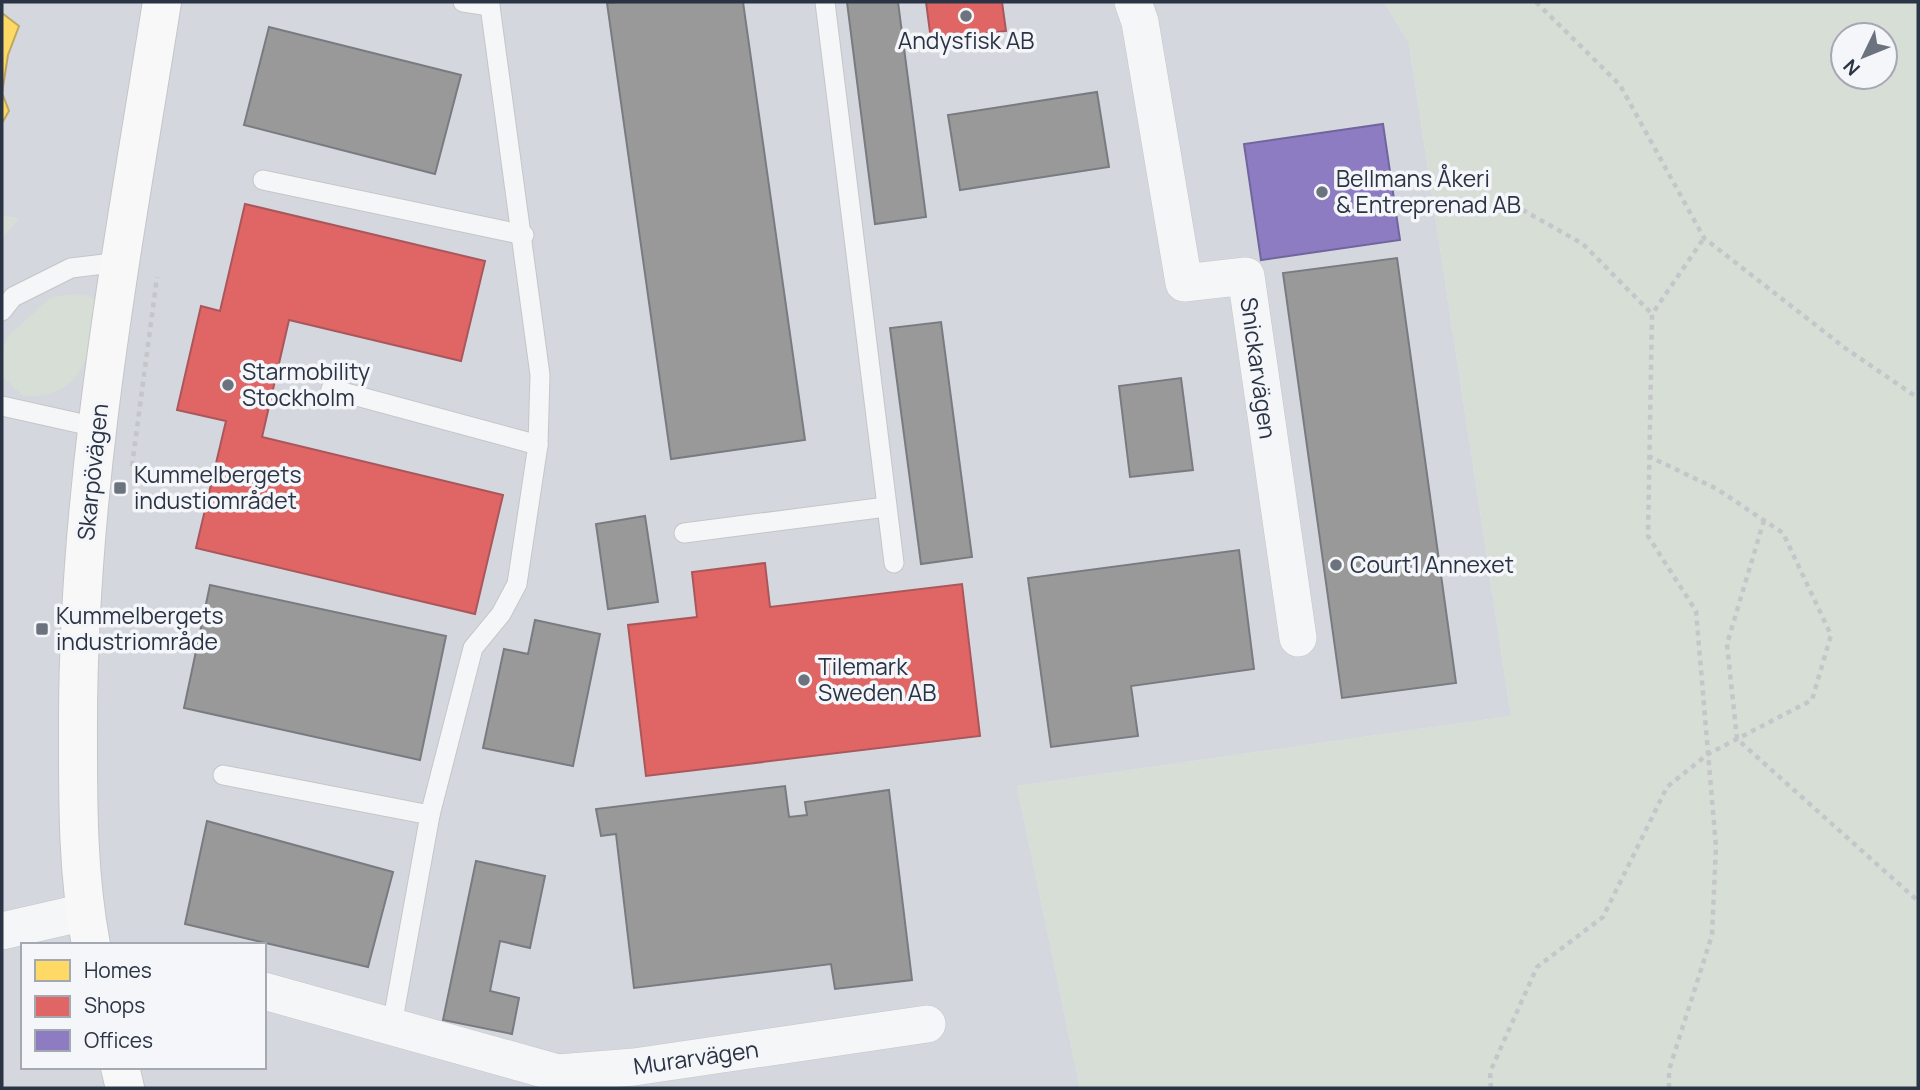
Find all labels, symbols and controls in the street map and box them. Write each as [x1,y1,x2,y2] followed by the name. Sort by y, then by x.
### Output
[958,8,974,24] marker: Andysfisk AB
[1829,21,1899,91] north arrow
[898,24,1034,56] place label: Andysfisk AB
[1837,54,1866,81] text: N
[1336,162,1521,220] place label: Bellmans Åkeri & Entreprenad AB
[1314,184,1330,200] marker: Bellmans Åkeri & Entreprenad AB
[1233,295,1285,441] street label: Snickarvägen
[242,355,370,413] place label: Starmobility Stockholm
[220,377,236,393] marker: Starmobility Stockholm
[69,402,115,542] street label: Skarpövägen
[134,458,302,516] place label: Kummelbergets industiområdet
[112,480,128,496] marker: Kummelbergets industiområdet
[1350,548,1514,580] place label: Court1 Annexet
[1328,557,1344,573] marker: Court1 Annexet
[56,599,224,657] place label: Kummelbergets industriområde
[34,621,50,637] marker: Kummelbergets industriområde
[818,650,936,708] place label: Tilemark Sweden AB
[796,672,812,688] marker: Tilemark Sweden AB
[21,943,266,1069] legend
[84,956,152,984] text: Homes
[84,991,145,1019] text: Shops
[84,1026,153,1054] text: Offices
[631,1032,760,1082] street label: Murarvägen

